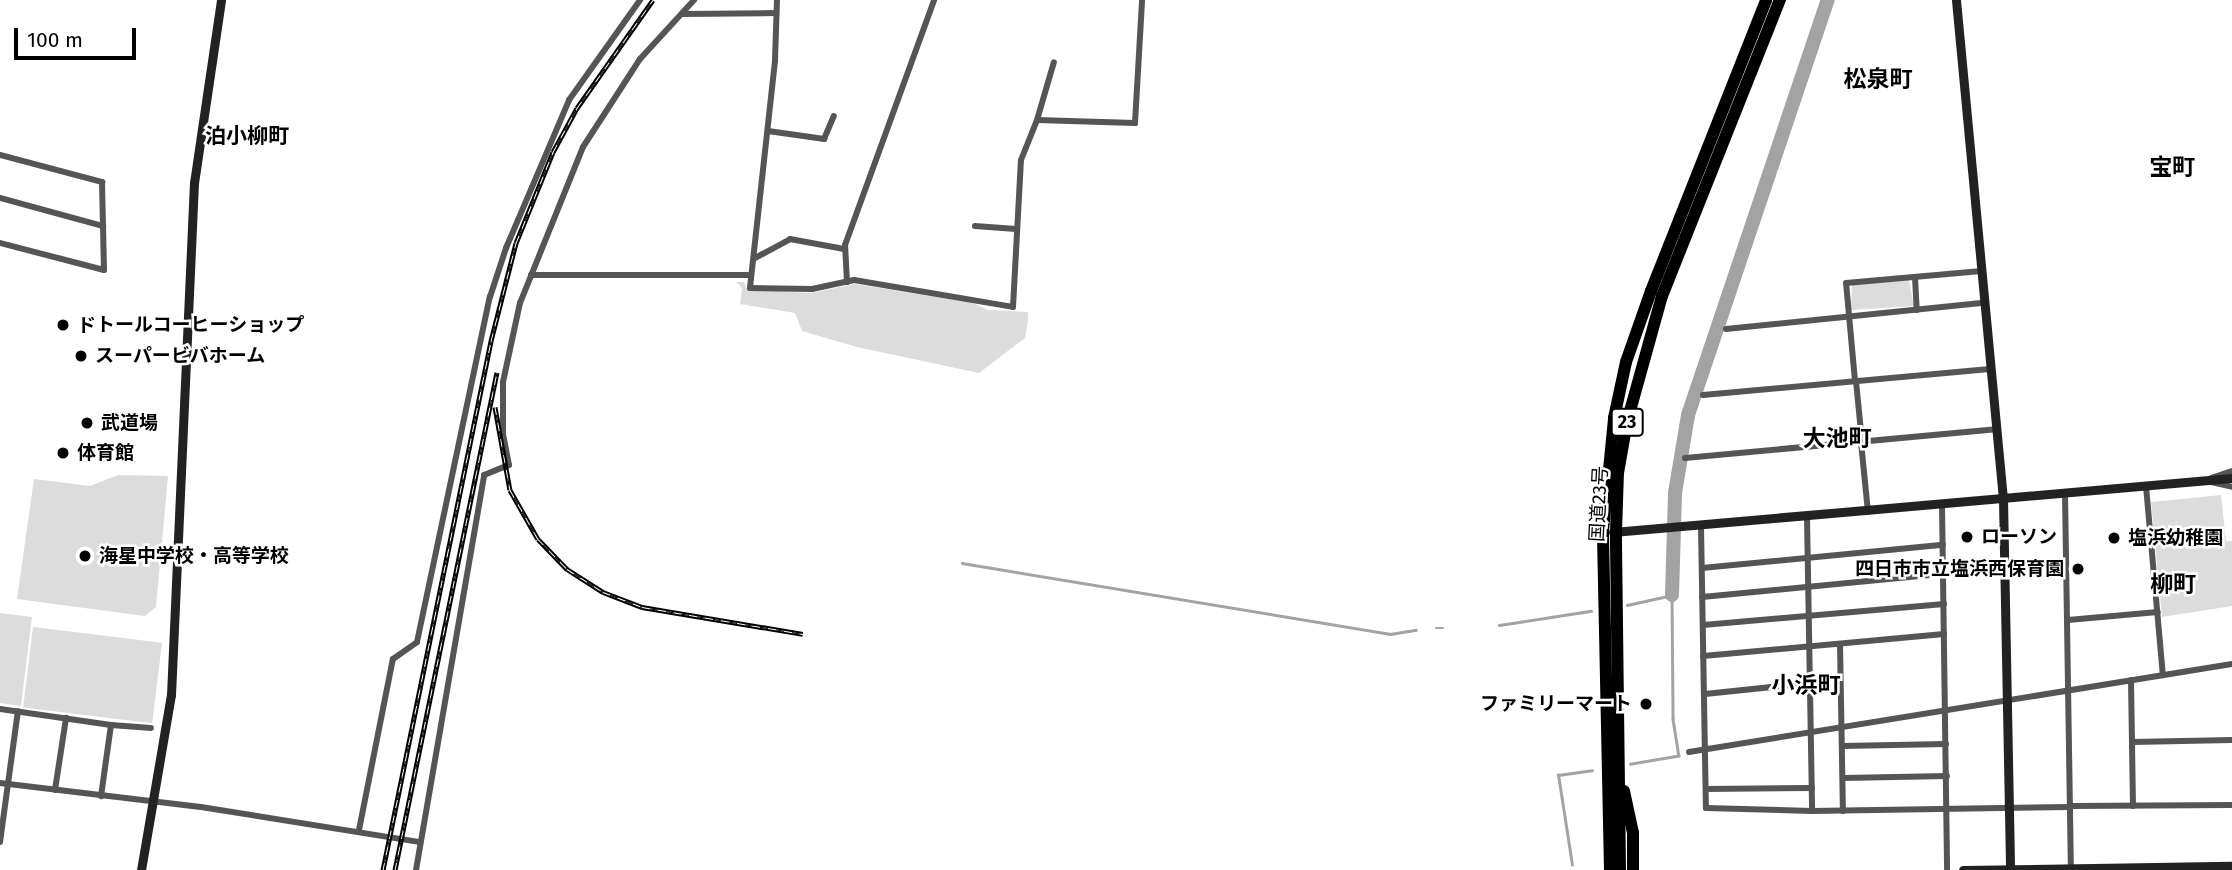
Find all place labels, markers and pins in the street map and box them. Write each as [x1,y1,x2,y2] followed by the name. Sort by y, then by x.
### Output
[77,314,305,336] place label: ドトールコーヒーショップ
[55,317,71,333] marker: ドトールコーヒーショップ
[95,345,266,367] place label: スーパービバホーム
[73,348,89,364] marker: スーパービバホーム
[101,412,158,434] place label: 武道場
[79,415,95,431] marker: 武道場
[77,442,134,464] place label: 体育館
[55,445,71,461] marker: 体育館
[1981,526,2057,548] place label: ローソン
[2128,527,2223,549] place label: 塩浜幼稚園
[1959,529,1975,545] marker: ローソン
[2106,530,2122,546] marker: 塩浜幼稚園
[99,545,289,567] place label: 海星中学校・高等学校
[77,548,93,564] marker: 海星中学校・高等学校
[1855,558,2064,580] place label: 四日市市立塩浜西保育園
[2070,561,2086,577] marker: 四日市市立塩浜西保育園
[1480,693,1632,715] place label: ファミリーマート
[1638,696,1654,712] marker: ファミリーマート

